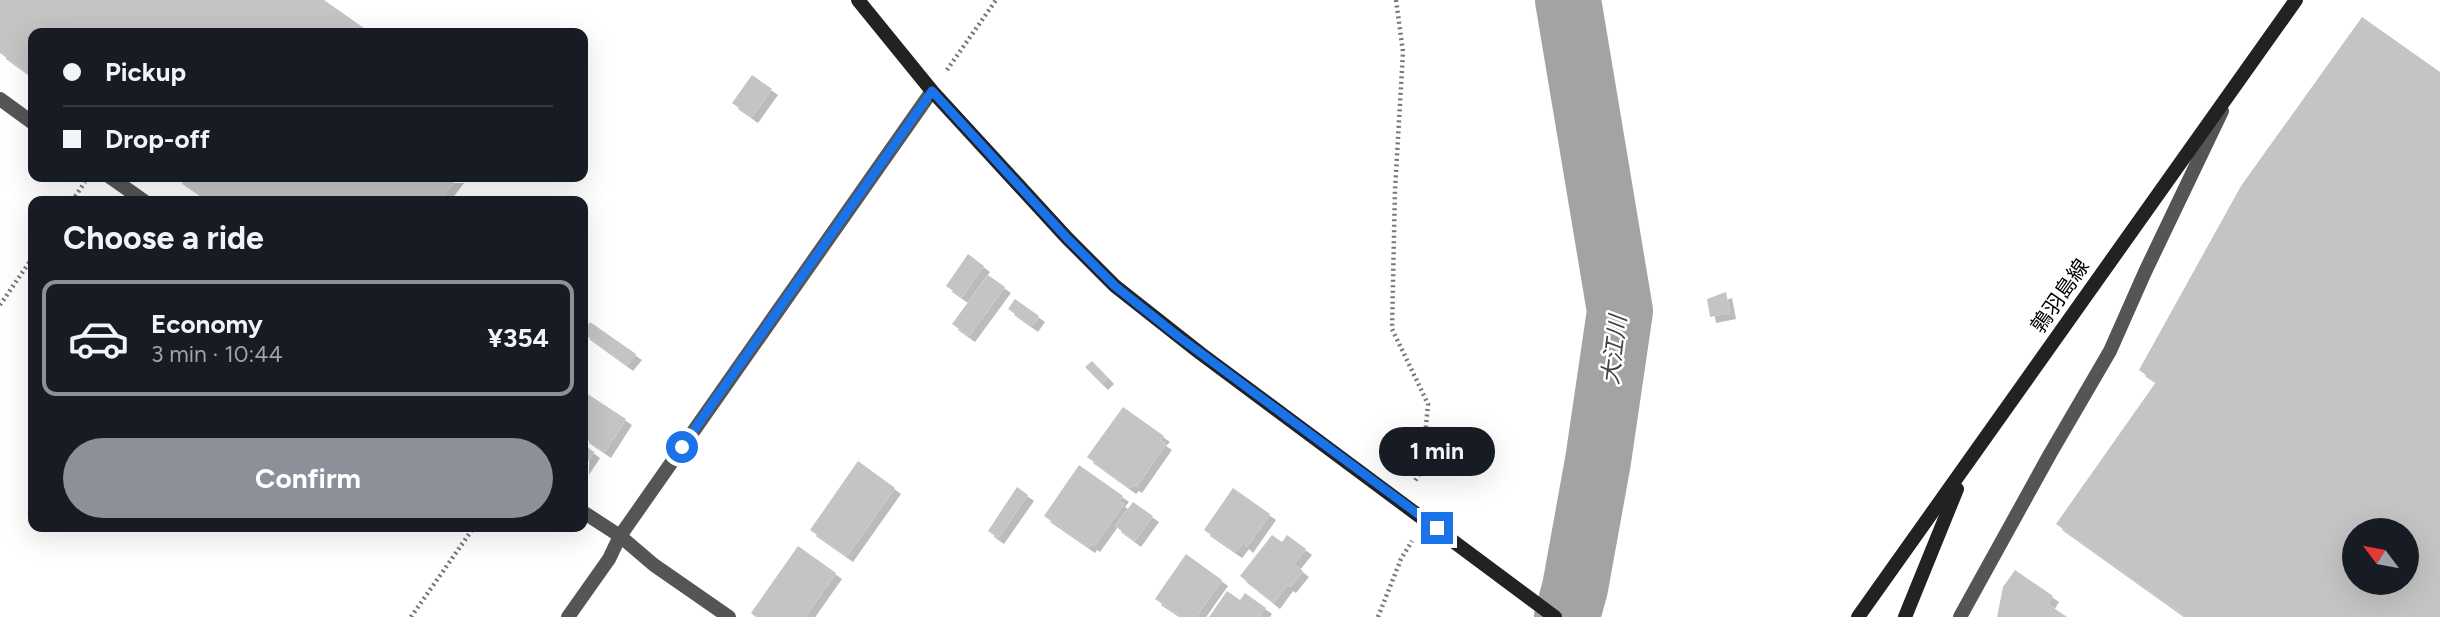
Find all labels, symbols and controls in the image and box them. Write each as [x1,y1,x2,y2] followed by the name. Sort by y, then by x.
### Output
[105,56,186,88] text: Pickup
[105,123,210,155] text: Drop-off
[63,219,264,257] text: Choose a ride
[2025,254,2094,337] street label: 鶉羽島線
[67,307,130,370] icon: car
[151,308,263,340] text: Economy
[1596,311,1632,386] water label: 大江川
[487,322,549,354] text: ¥354
[151,340,283,368] text: 3 min · 10:44
[1379,426,1495,476] callout: 1 min
[666,431,698,463] route start
[1410,437,1464,465] text: 1 min
[63,438,553,518] button: Confirm
[1421,512,1453,544] route end
[2342,518,2418,595] north arrow
[2342,518,2419,595] map controls

